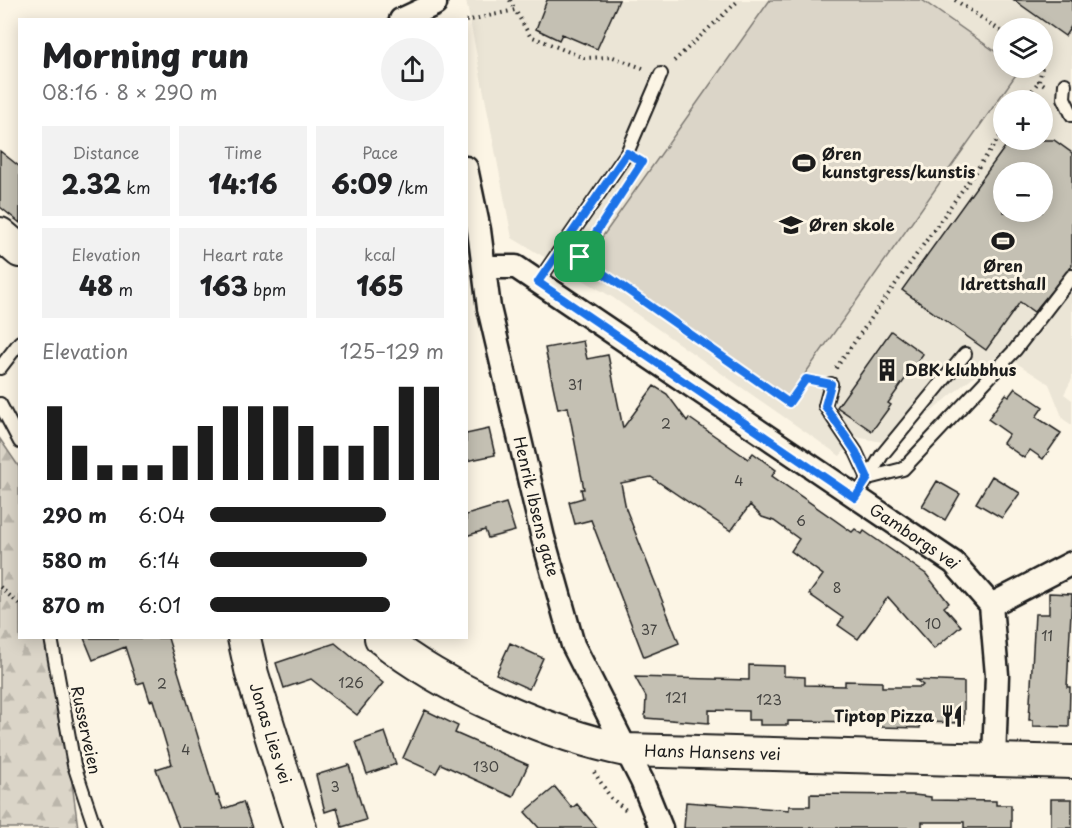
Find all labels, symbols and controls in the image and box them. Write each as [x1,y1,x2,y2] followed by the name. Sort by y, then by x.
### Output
[993,18,1053,222] map controls
[993,18,1053,78] button: layers
[42,29,249,79] text: Morning run
[381,38,444,101] button: share
[42,77,218,107] text: 08:16 · 8 × 290 m
[993,90,1053,150] button: +
[72,140,140,164] text: Distance
[224,140,262,164] text: Time
[362,140,398,164] text: Pace
[822,141,976,183] place label: Øren kunstgress/kunstis
[791,150,817,176] sports icon: Øren kunstgress/kunstis
[993,162,1053,222] button: −
[62,164,121,203] text: 2.32
[208,164,278,203] text: 14:16
[332,164,393,203] text: 6:09
[121,175,150,199] text: km
[393,175,428,199] text: /km
[778,212,804,238] school or university icon: Øren skole
[809,212,894,236] place label: Øren skole
[990,228,1016,254] sports icon: Øren Idrettshall
[554,231,605,282] pin
[563,240,596,273] icon: arrive
[71,242,141,266] text: Elevation
[203,242,283,266] text: Heart rate
[364,242,396,266] text: kcal
[960,253,1046,295] place label: Øren Idrettshall
[79,266,113,305] text: 48
[200,266,248,305] text: 163
[356,266,404,305] text: 165
[113,277,133,301] text: m
[248,277,286,301] text: bpm
[42,336,128,366] text: Elevation
[340,336,444,366] text: 125–129 m
[874,357,900,383] building icon: DBK klubbhus
[905,357,1017,381] place label: DBK klubbhus
[568,374,582,395] house number: 31
[661,413,671,434] house number: 2
[508,434,566,579] street label: Henrik Ibsens gate
[734,470,744,491] house number: 4
[865,496,967,574] street label: Gamborgs vei
[42,500,107,530] text: 290 m
[138,500,186,530] text: 6:04
[796,510,806,531] house number: 6
[42,545,107,575] text: 580 m
[138,545,180,575] text: 6:14
[833,577,841,598] house number: 8
[42,590,105,620] text: 870 m
[138,590,181,620] text: 6:01
[925,613,941,634] house number: 10
[641,619,658,640] house number: 37
[1041,625,1053,646] house number: 11
[338,672,364,693] house number: 126
[157,673,167,694] house number: 2
[244,679,298,787] street label: Jonas Lies vei
[66,683,108,776] street label: Russerveien
[665,687,687,708] house number: 121
[756,689,782,710] house number: 123
[834,703,935,727] place label: Tiptop Pizza
[939,703,965,729] restaurant icon: Tiptop Pizza
[644,737,781,765] street label: Hans Hansens vei
[181,739,191,760] house number: 4
[473,756,499,777] house number: 130
[330,776,340,797] house number: 3

